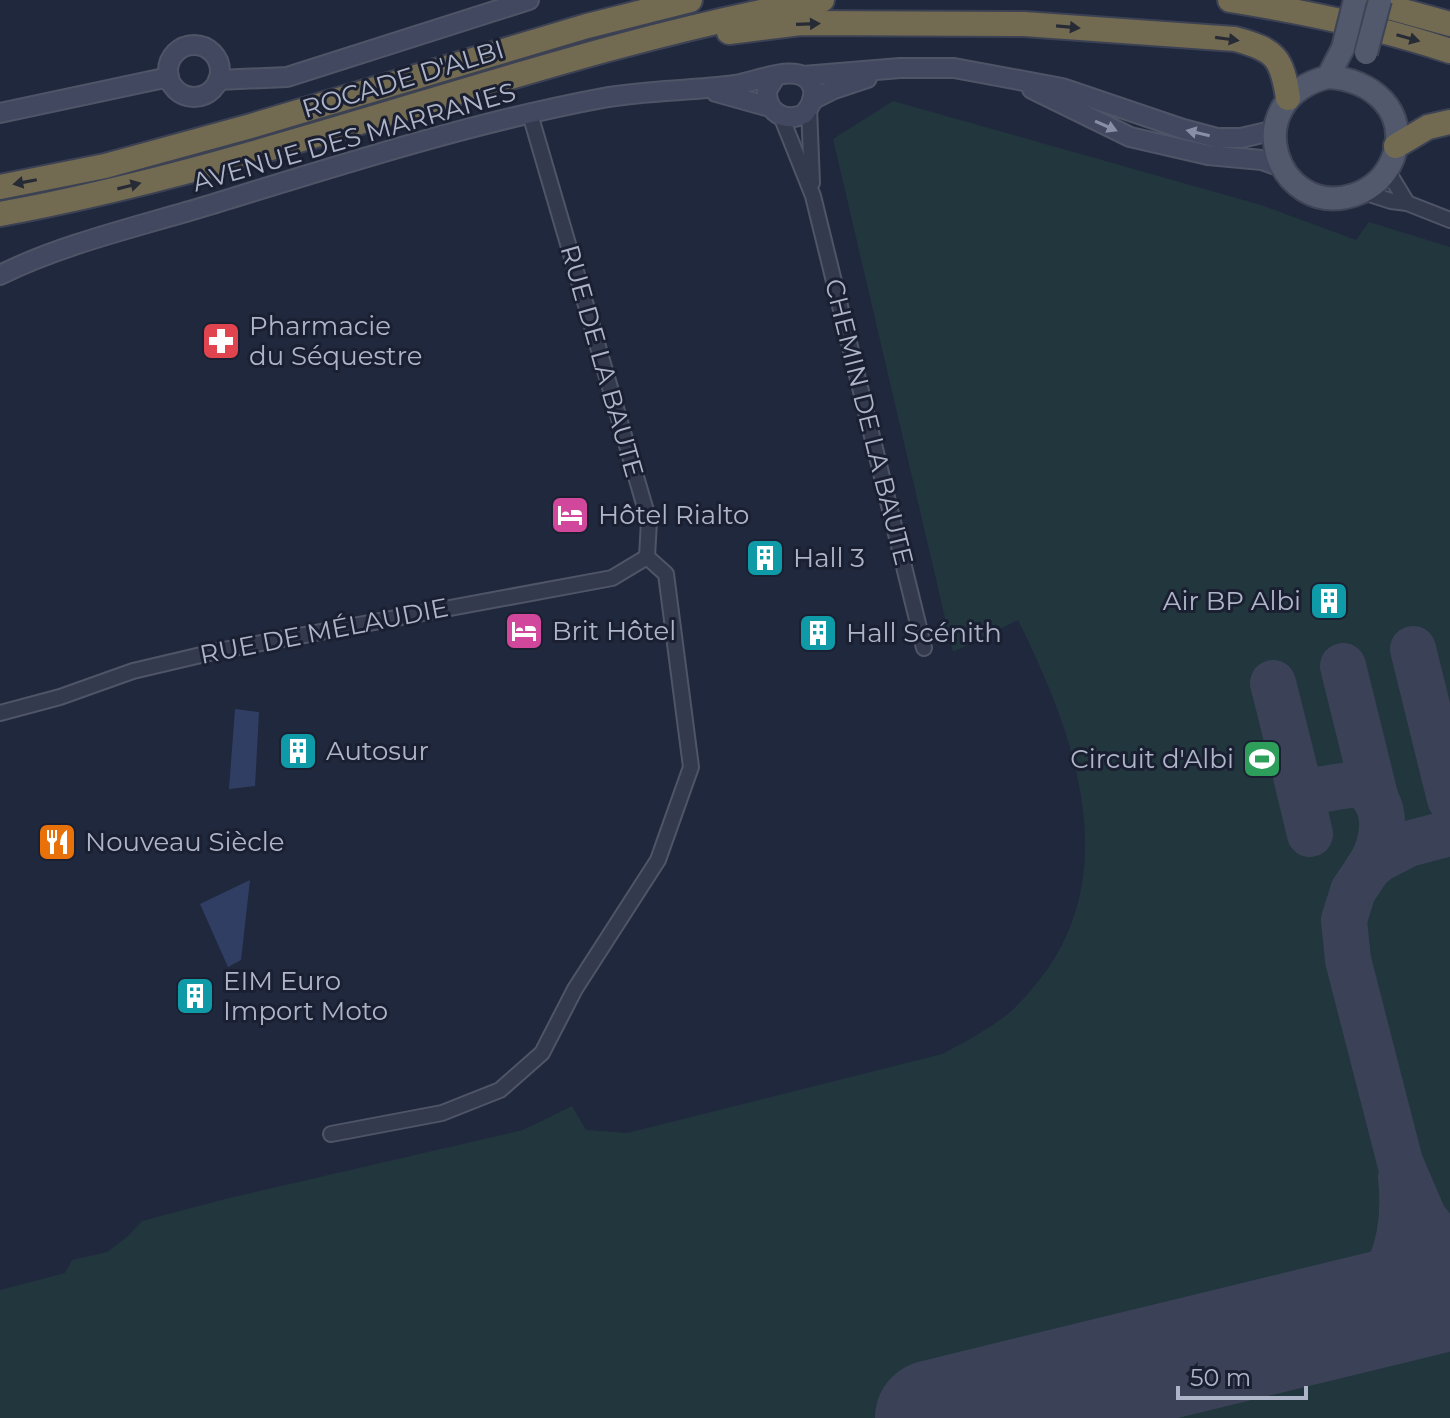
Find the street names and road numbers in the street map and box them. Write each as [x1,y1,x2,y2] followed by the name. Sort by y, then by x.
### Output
[298,33,508,125] street label: ROCADE D'ALBI
[189,75,519,199] street label: AVENUE DES MARRANES
[553,241,651,481] street label: RUE DE LA BAUTE
[818,275,920,569] street label: CHEMIN DE LA BAUTE
[197,591,451,671] street label: RUE DE MÉLAUDIE

